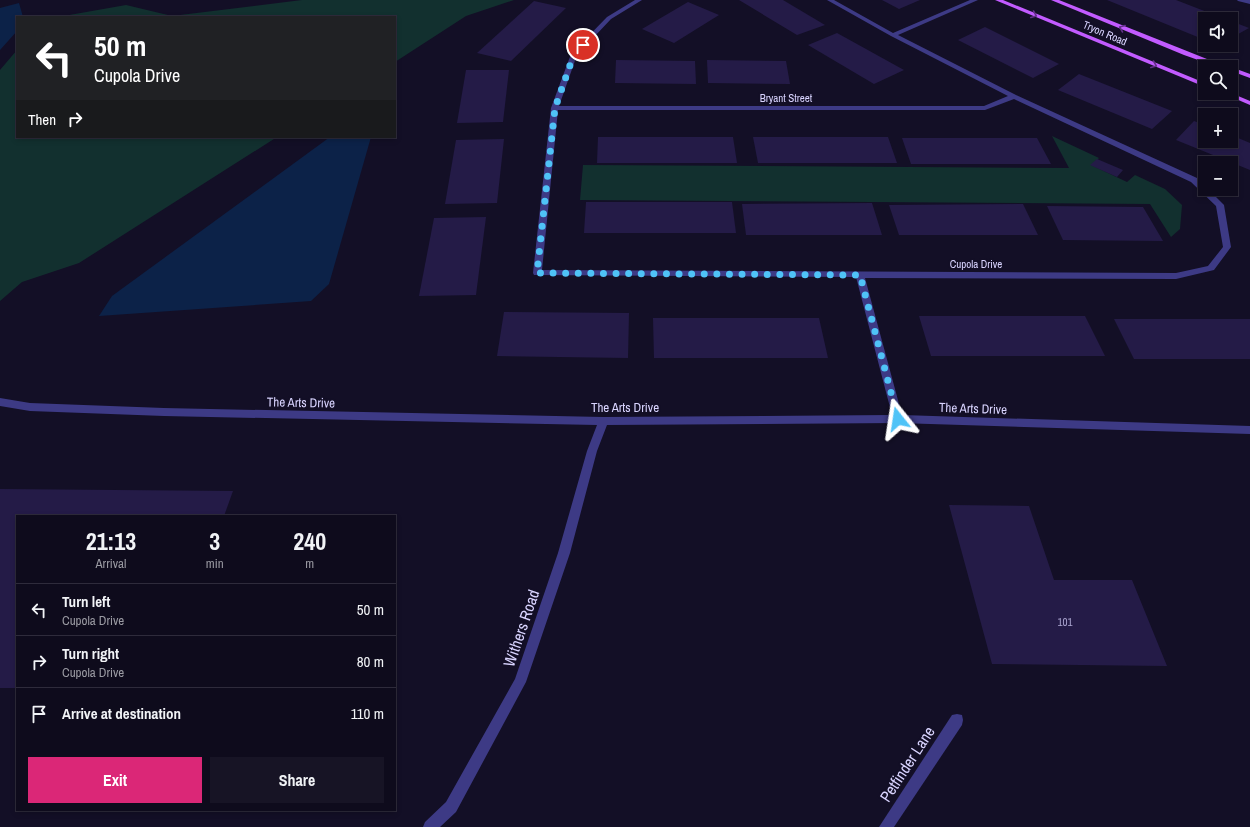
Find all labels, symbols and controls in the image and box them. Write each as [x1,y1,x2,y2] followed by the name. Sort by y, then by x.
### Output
[1030,10,1037,18] one-way arrow
[1198,12,1238,196] map controls
[1198,12,1238,52] button: sound
[1081,17,1129,49] street label: Tryon Road
[1119,25,1127,33] one-way arrow
[94,27,146,65] text: 50 m
[566,28,600,62] pin
[28,32,80,84] icon: left
[572,34,594,56] icon: arrive
[1198,60,1238,100] button: search
[1150,61,1157,69] one-way arrow
[94,63,180,88] text: Cupola Drive
[760,91,813,105] street label: Bryant Street
[64,108,86,130] icon: right
[1198,108,1238,148] button: +
[28,109,56,130] text: Then
[1198,156,1238,196] button: −
[950,257,1002,271] street label: Cupola Drive
[267,393,335,412] street label: The Arts Drive
[877,398,919,440] position arrow
[591,399,659,416] street label: The Arts Drive
[939,399,1007,418] street label: The Arts Drive
[86,525,136,557] text: 21:13
[209,525,220,557] text: 3
[293,525,326,557] text: 240
[96,555,126,572] text: Arrival
[206,555,224,572] text: min
[305,555,314,572] text: m
[498,586,544,670] street label: Withers Road
[62,591,110,612] text: Turn left
[28,599,50,621] icon: left
[357,599,384,620] text: 50 m
[62,612,124,629] text: Cupola Drive
[1057,615,1073,629] house number: 101
[62,643,119,664] text: Turn right
[28,651,50,673] icon: right
[357,651,384,672] text: 80 m
[62,664,124,681] text: Cupola Drive
[28,703,50,725] icon: arrive
[62,703,181,724] text: Arrive at destination
[351,703,384,724] text: 110 m
[874,722,940,806] street label: Petfinder Lane
[28,757,202,803] button: Exit
[210,757,384,803] button: Share

